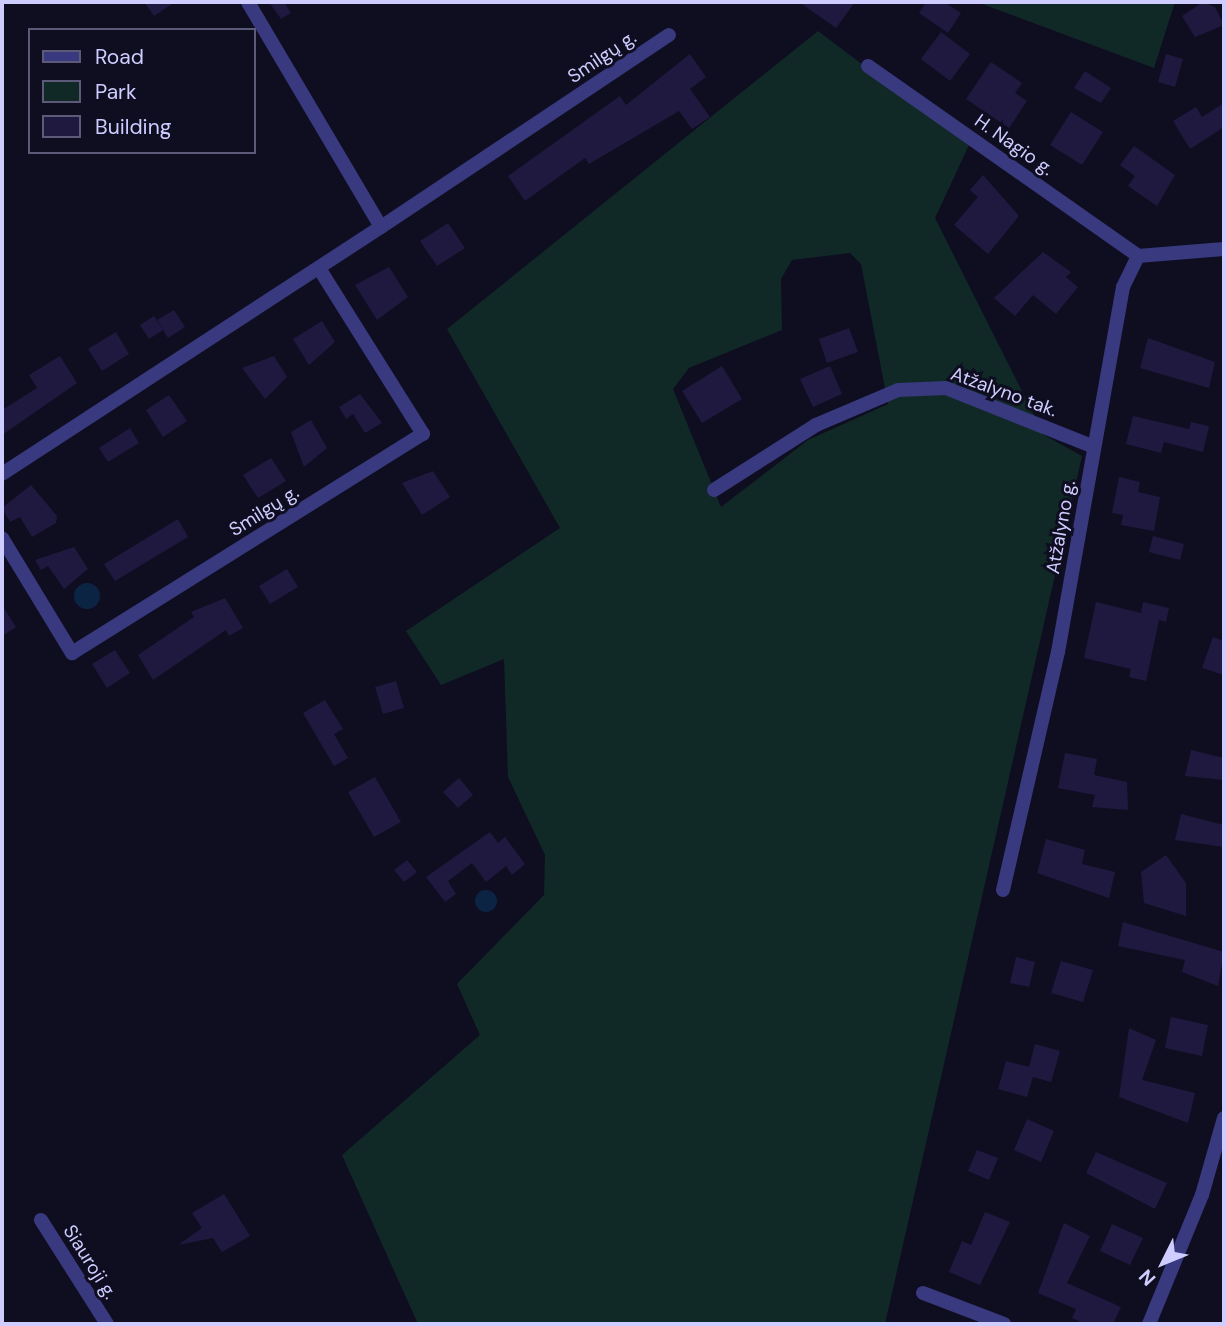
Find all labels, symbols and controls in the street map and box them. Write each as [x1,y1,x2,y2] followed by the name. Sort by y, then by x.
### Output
[563,26,641,88] street label: Smilgų g.
[28,28,256,154] legend
[95,43,144,71] text: Road
[95,78,136,106] text: Park
[970,110,1058,180] street label: H. Nagio g.
[95,113,171,141] text: Building
[948,362,1060,422] street label: Atžalyno tak.
[1042,478,1080,576] street label: Atžalyno g.
[225,481,303,541] street label: Smilgų g.
[58,1221,122,1303] street label: Siauroji g.
[1128,1228,1198,1298] north arrow
[1133,1264,1161,1291] text: N

